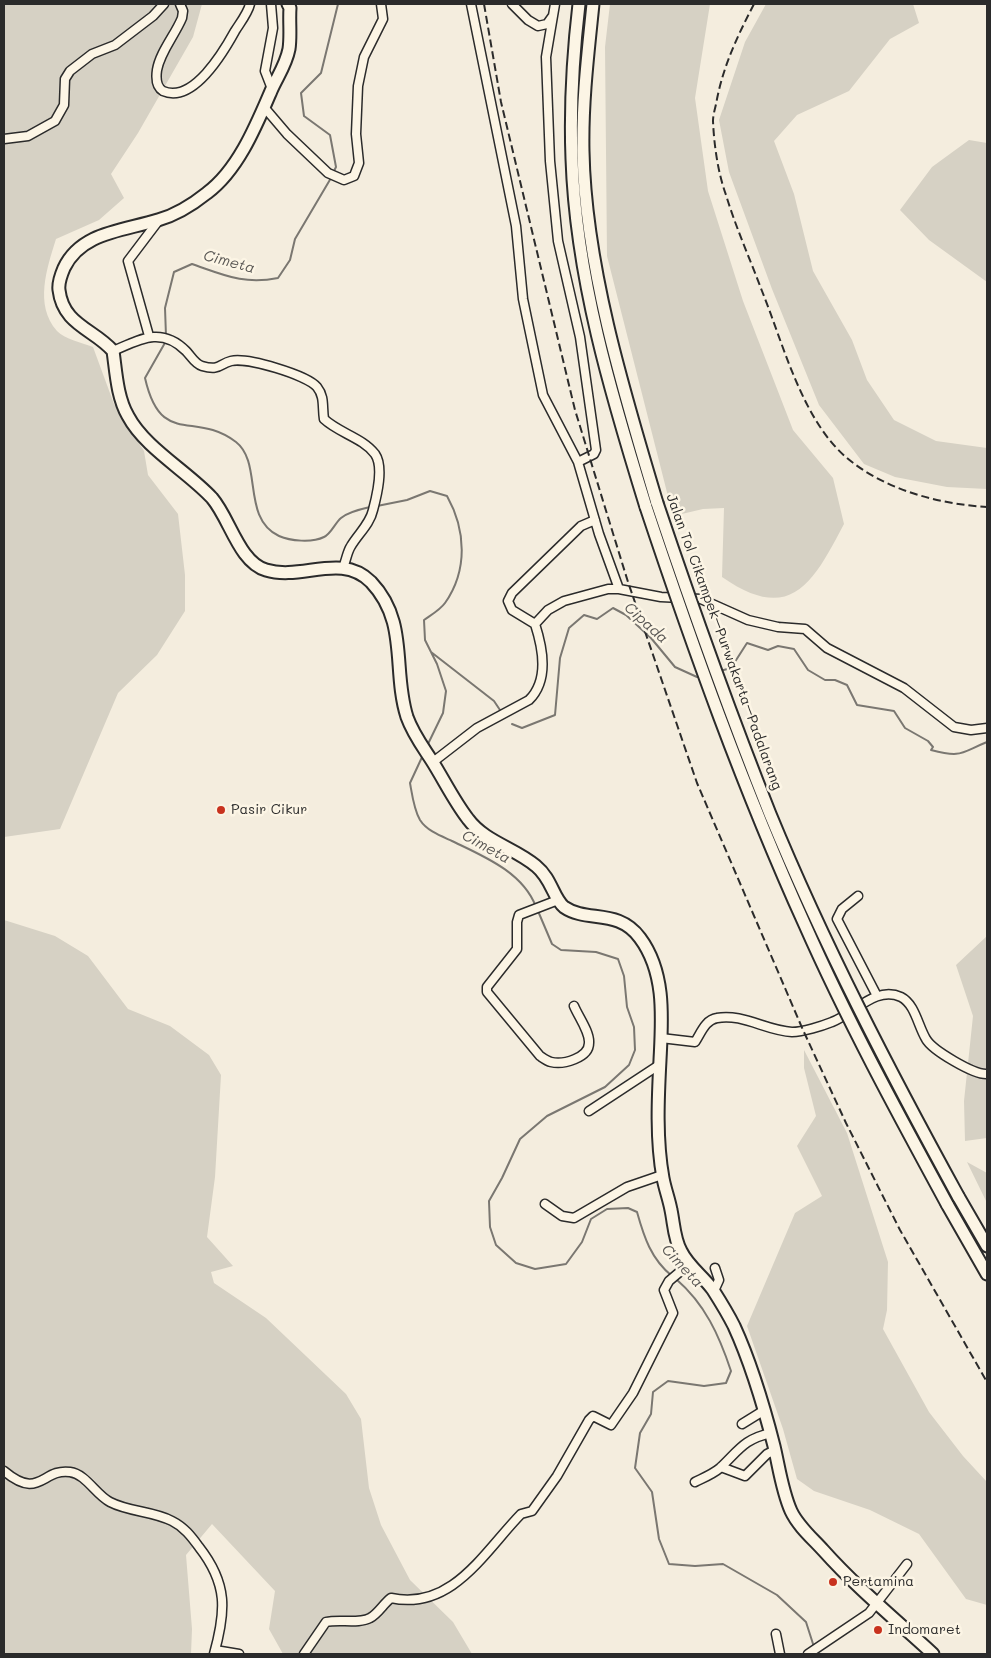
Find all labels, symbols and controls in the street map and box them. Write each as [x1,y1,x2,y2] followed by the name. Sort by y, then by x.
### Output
[201,247,257,277] water label: Cimeta
[662,492,786,792] street label: Jalan Tol Cikampek–Purwakarta–Padalarang
[620,599,672,647] water label: Cipada
[231,802,307,818] place label: Pasir Cikur
[215,804,227,816] marker: Pasir Cikur
[459,826,513,868] water label: Cimeta
[658,1241,706,1291] water label: Cimeta
[843,1574,914,1590] place label: Pertamina
[827,1576,839,1588] marker: Pertamina
[888,1622,961,1638] place label: Indomaret
[872,1624,884,1636] marker: Indomaret

